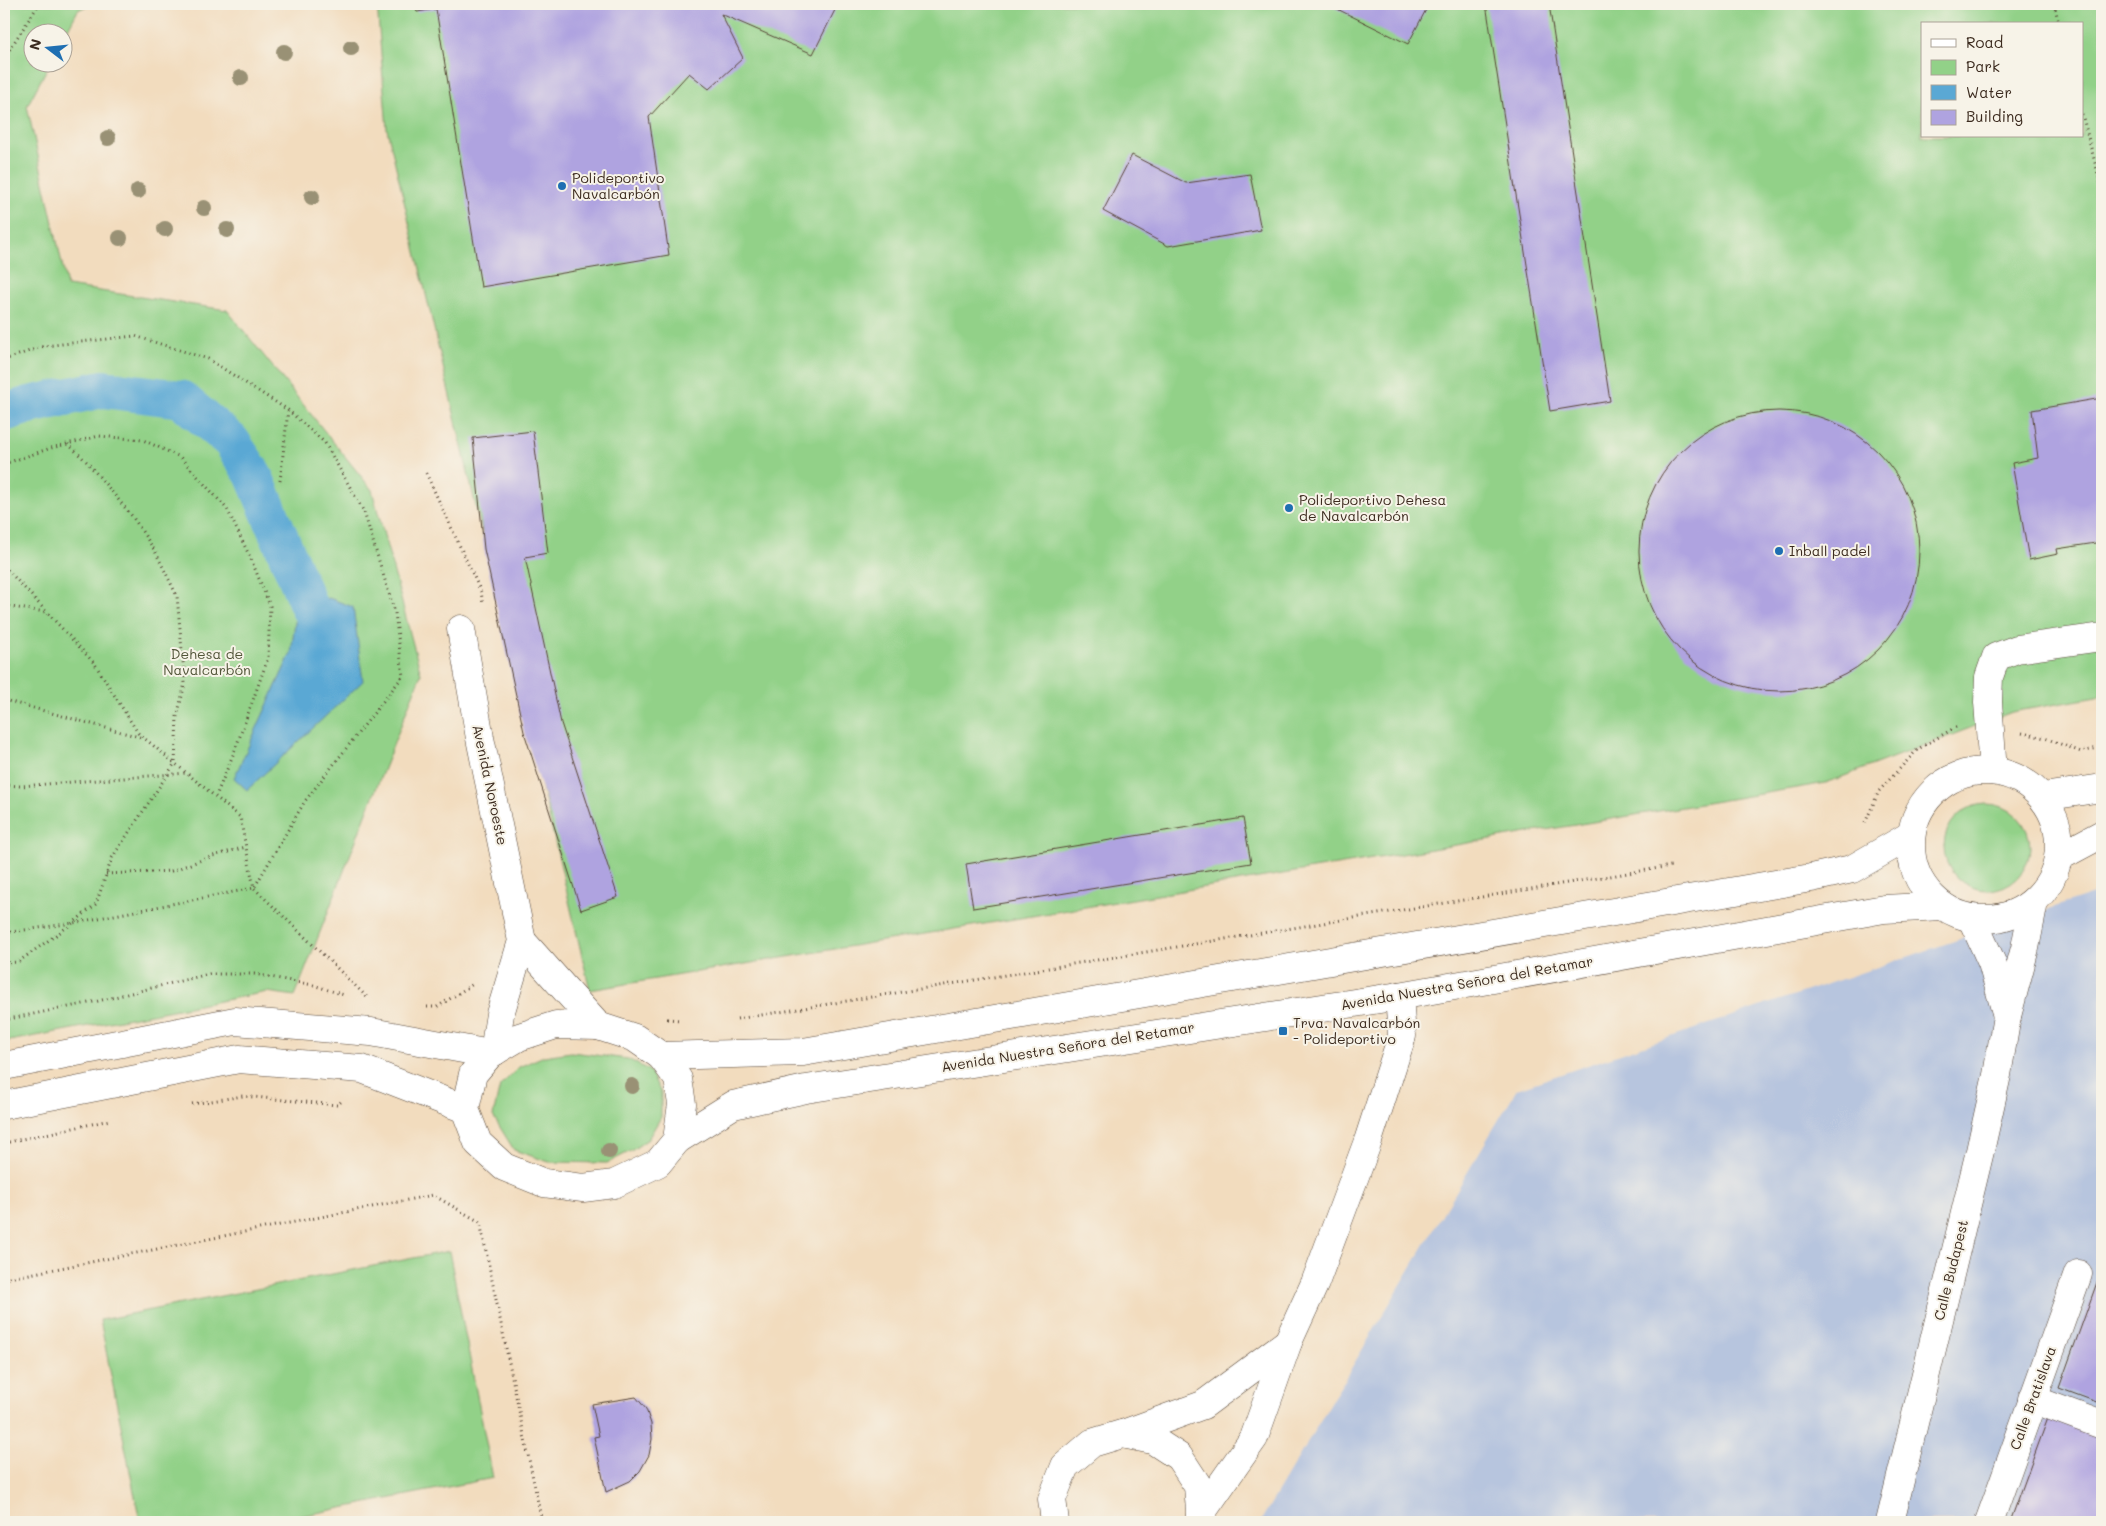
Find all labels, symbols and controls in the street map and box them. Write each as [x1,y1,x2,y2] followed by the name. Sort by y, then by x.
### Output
[22,22,72,72] north arrow
[1921,22,2084,138] legend
[1966,32,2003,52] text: Road
[24,37,46,52] text: N
[1966,56,2000,76] text: Park
[1966,82,2012,102] text: Water
[1966,106,2023,126] text: Building
[572,168,664,203] place label: Polideportivo Navalcarbón
[556,180,568,192] marker: Polideportivo Navalcarbón
[1299,490,1446,525] place label: Polideportivo Dehesa de Navalcarbón
[1283,502,1295,514] marker: Polideportivo Dehesa de Navalcarbón
[1789,541,1870,560] place label: Inball padel
[1773,545,1785,557] marker: Inball padel
[163,644,251,679] park label: Dehesa de Navalcarbón
[468,723,513,847] street label: Avenida Noroeste
[1339,951,1595,1014] street label: Avenida Nuestra Señora del Retamar
[1293,1013,1420,1048] place label: Trva. Navalcarbón - Polideportivo
[940,1017,1196,1076] street label: Avenida Nuestra Señora del Retamar
[1277,1025,1289,1037] marker: Trva. Navalcarbón - Polideportivo
[1929,1218,1972,1322] street label: Calle Budapest
[2005,1343,2060,1452] street label: Calle Bratislava

